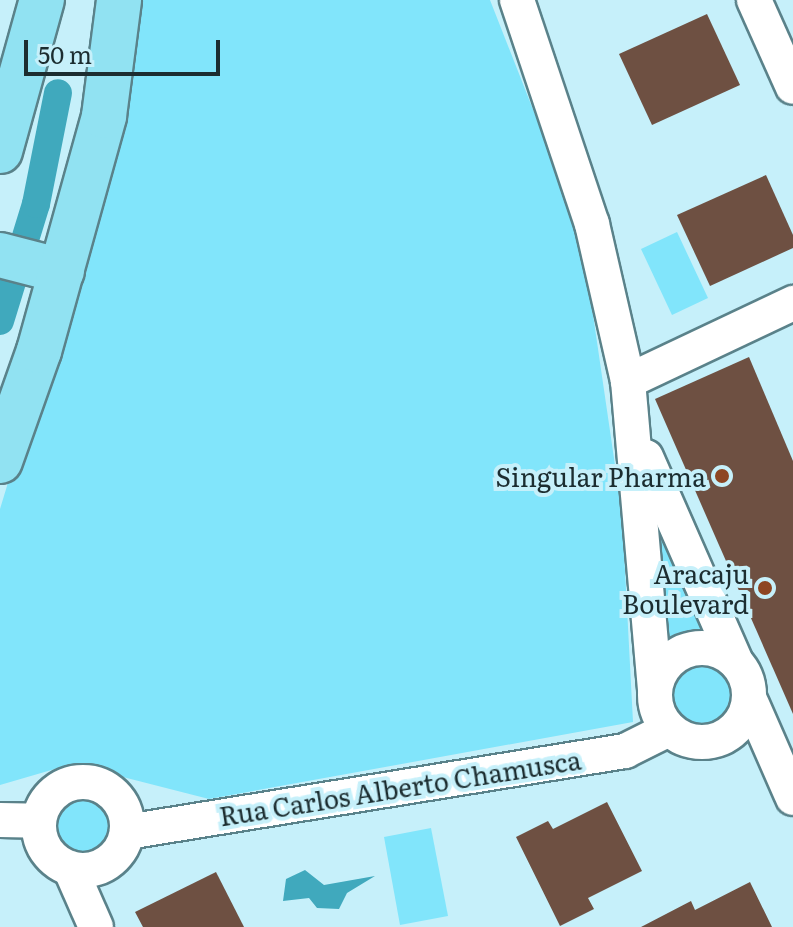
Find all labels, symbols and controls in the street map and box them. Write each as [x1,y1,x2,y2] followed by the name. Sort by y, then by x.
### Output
[28,24,224,74] scale bar
[38,36,92,71] text: 50 m
[495,460,706,492] place label: Singular Pharma
[713,467,731,485] marker: Singular Pharma
[622,557,749,618] place label: Aracaju Boulevard
[756,579,774,597] marker: Aracaju Boulevard
[217,743,583,831] street label: Rua Carlos Alberto Chamusca

